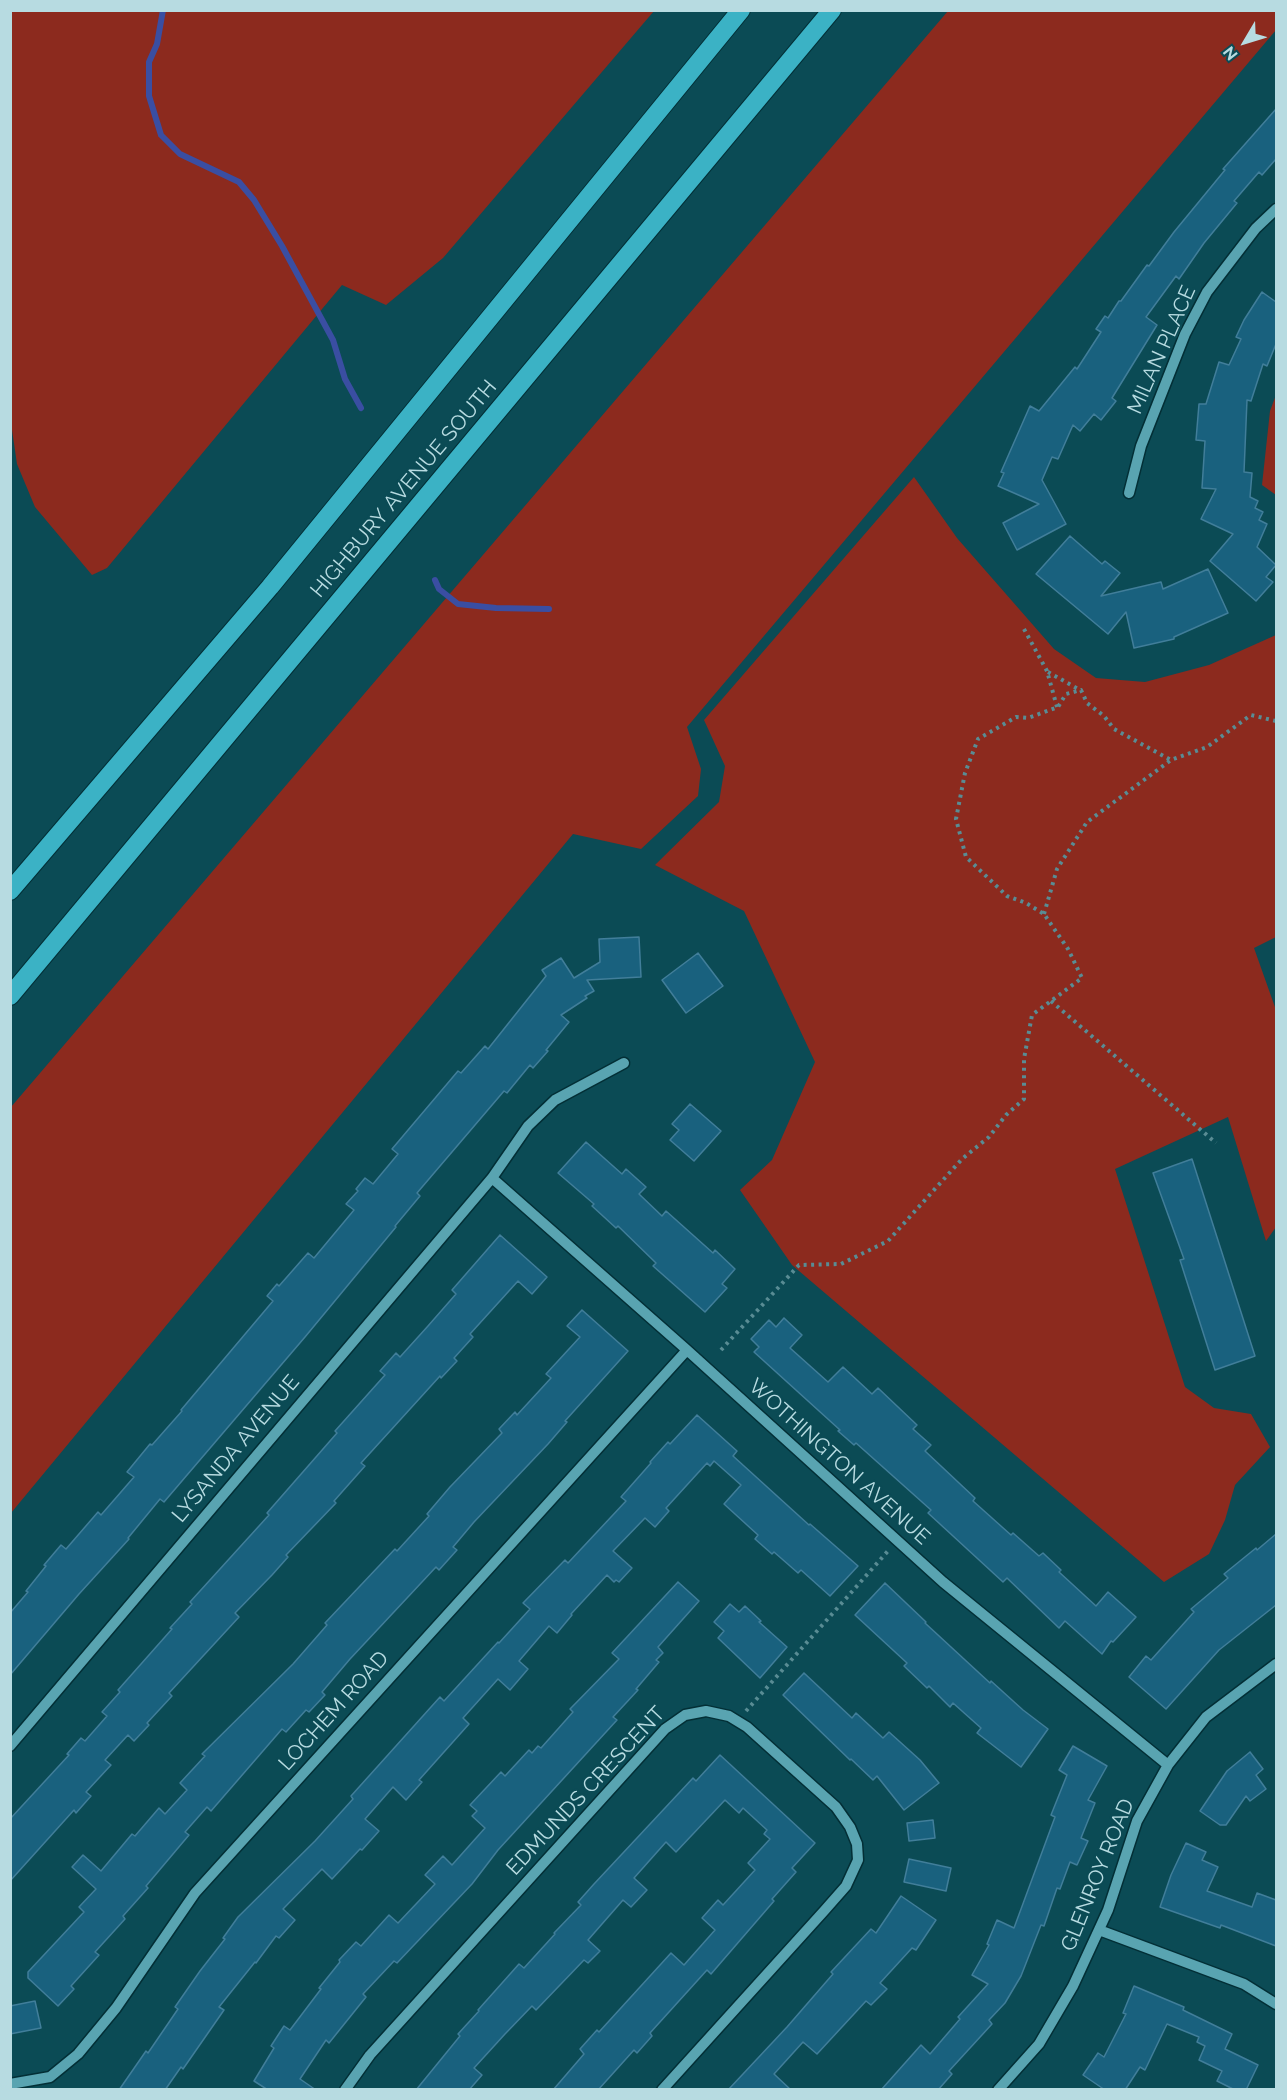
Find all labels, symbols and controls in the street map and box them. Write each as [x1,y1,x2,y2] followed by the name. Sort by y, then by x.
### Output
[1215,12,1275,72] north arrow
[1219,43,1242,64] text: N
[1122,282,1202,418] street label: MILAN PLACE
[306,375,502,603] street label: HIGHBURY AVENUE SOUTH
[167,1370,305,1528] street label: LYSANDA AVENUE
[743,1374,935,1550] street label: WOTHINGTON AVENUE
[274,1646,394,1776] street label: LOCHEM ROAD
[501,1702,671,1880] street label: EDMUNDS CRESCENT
[1056,1795,1140,1955] street label: GLENROY ROAD

